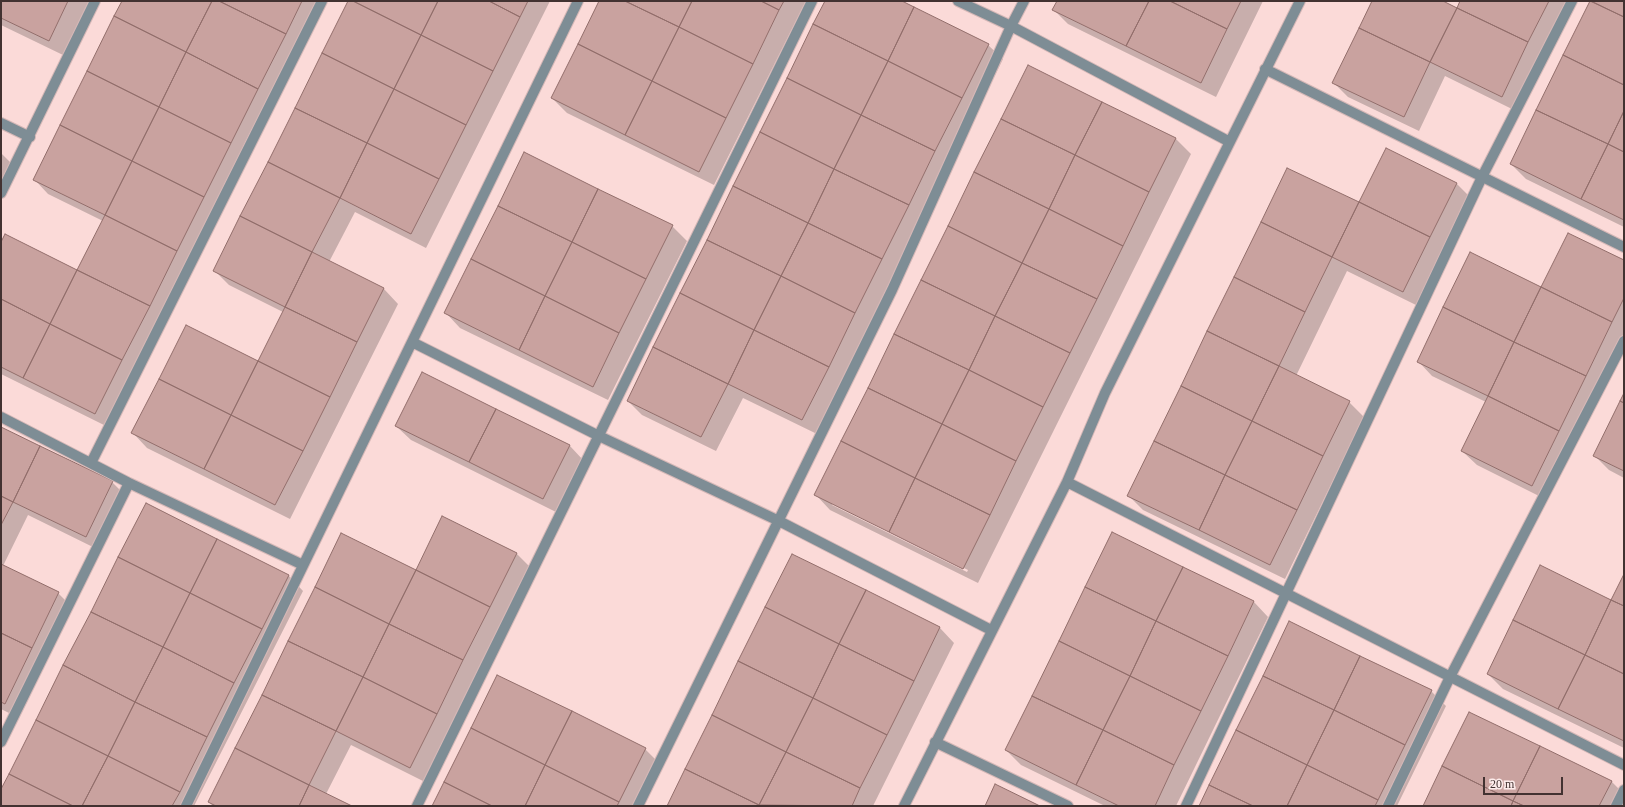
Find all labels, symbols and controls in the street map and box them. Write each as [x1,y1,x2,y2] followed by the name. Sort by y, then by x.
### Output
[1485,769,1565,795] scale bar
[1490,777,1514,791] text: 20 m

